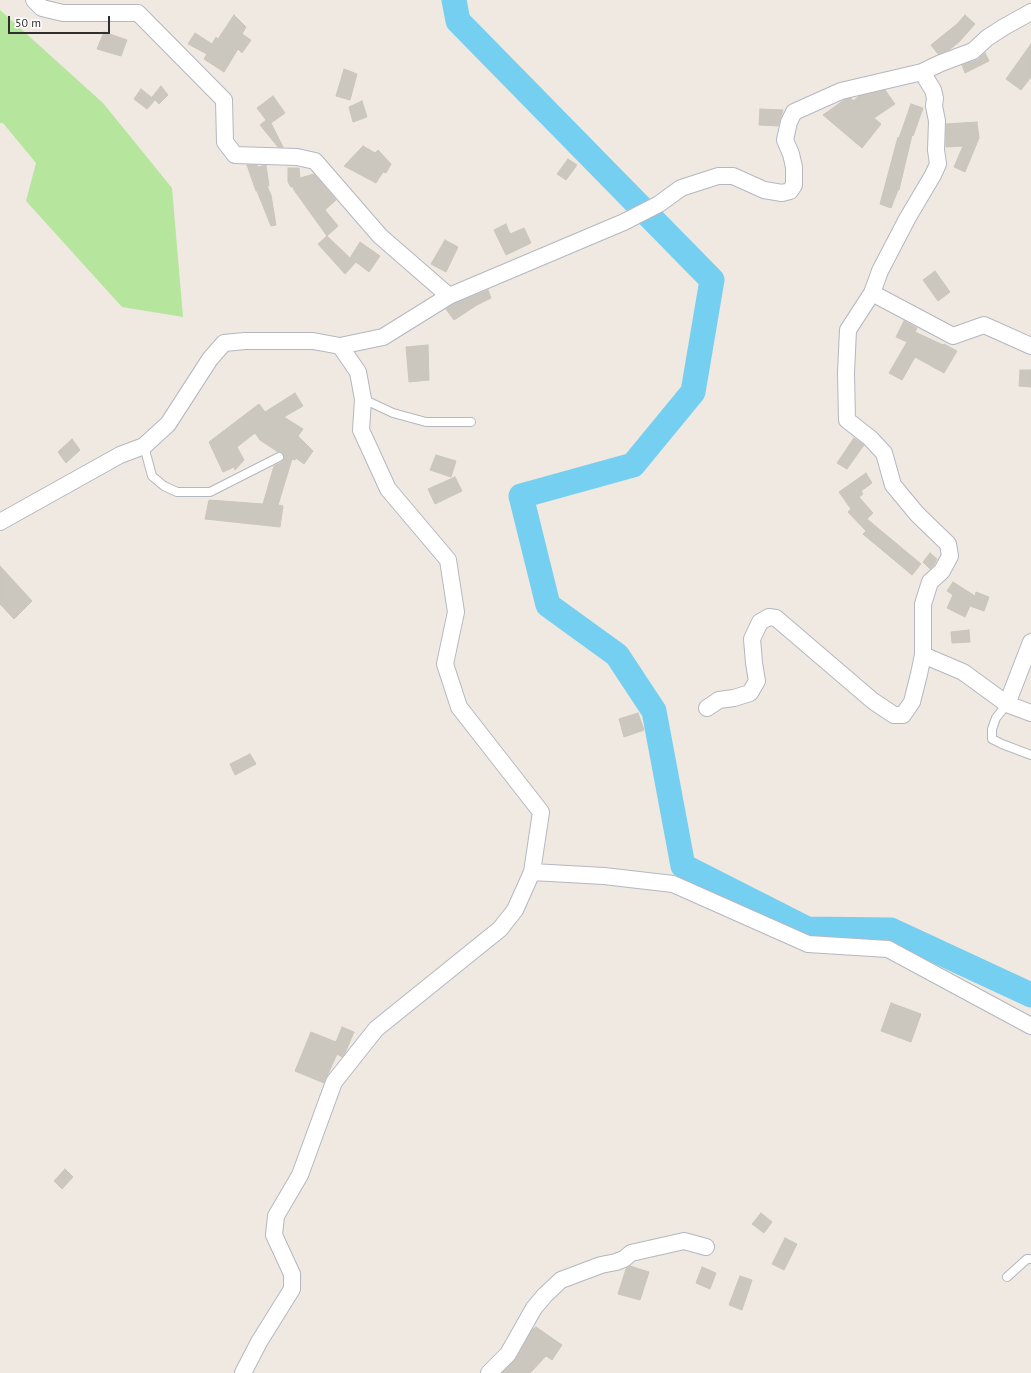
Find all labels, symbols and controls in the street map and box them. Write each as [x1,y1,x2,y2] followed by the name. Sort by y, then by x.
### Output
[10,8,112,34] scale bar
[15,15,41,30] text: 50 m

